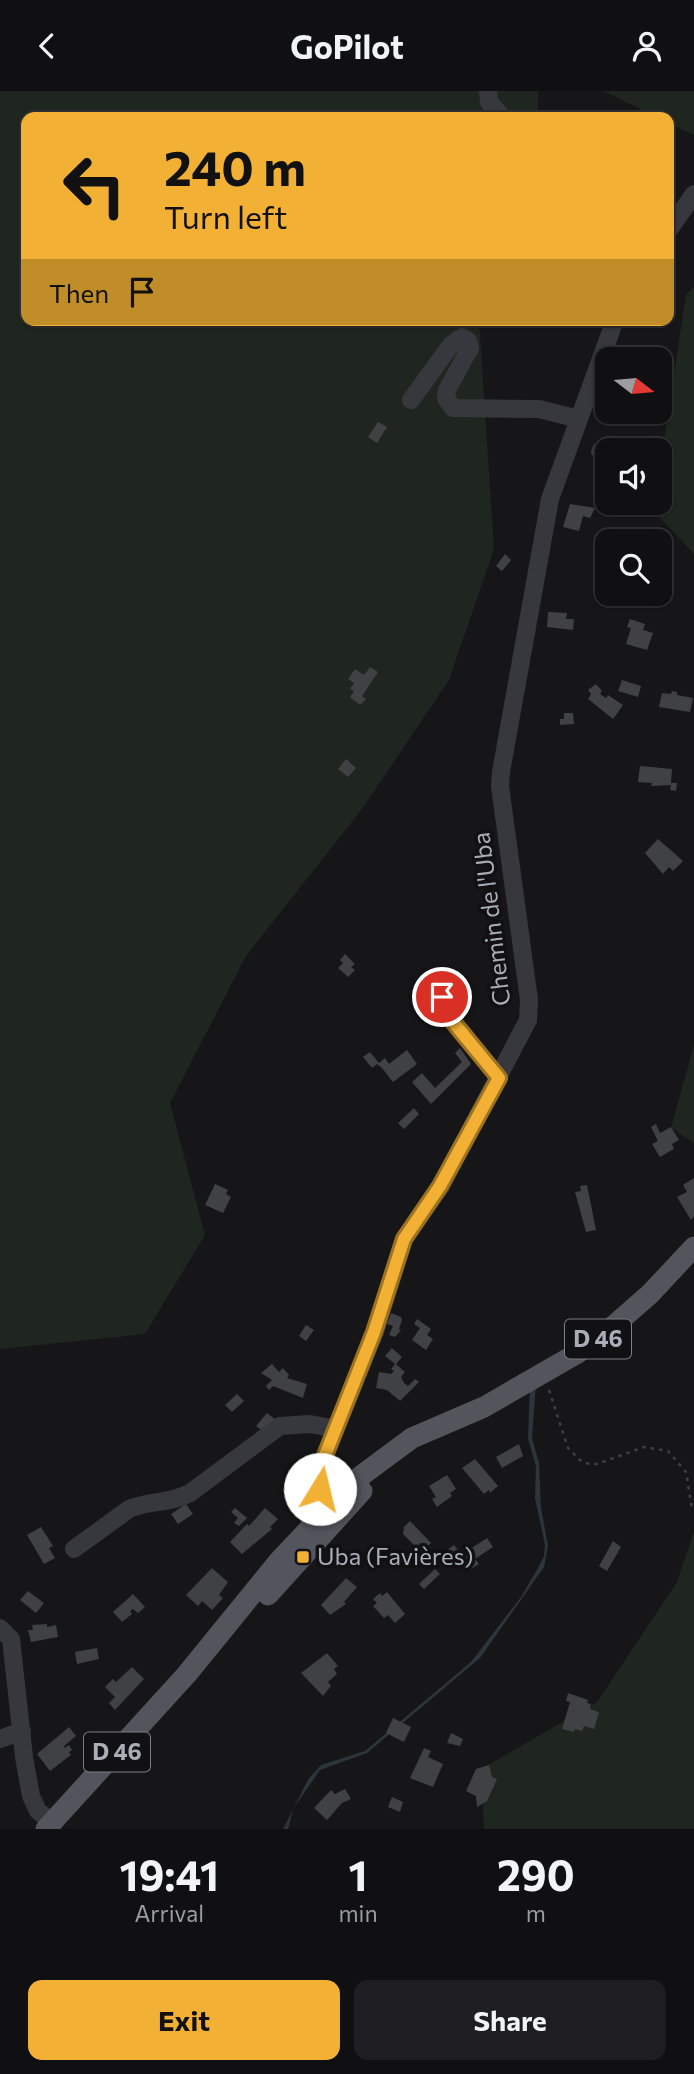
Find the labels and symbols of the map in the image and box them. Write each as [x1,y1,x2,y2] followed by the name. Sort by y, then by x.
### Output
[595,347,672,423] north arrow
[465,831,516,1008] street label: Chemin de l'Uba
[412,967,472,1027] pin
[565,1319,631,1359] road number: D 46
[283,1452,357,1526] position arrow
[317,1541,474,1570] place label: Uba (Favières)
[295,1549,311,1565] marker: Uba (Favières)
[84,1733,150,1771] road number: D 46

